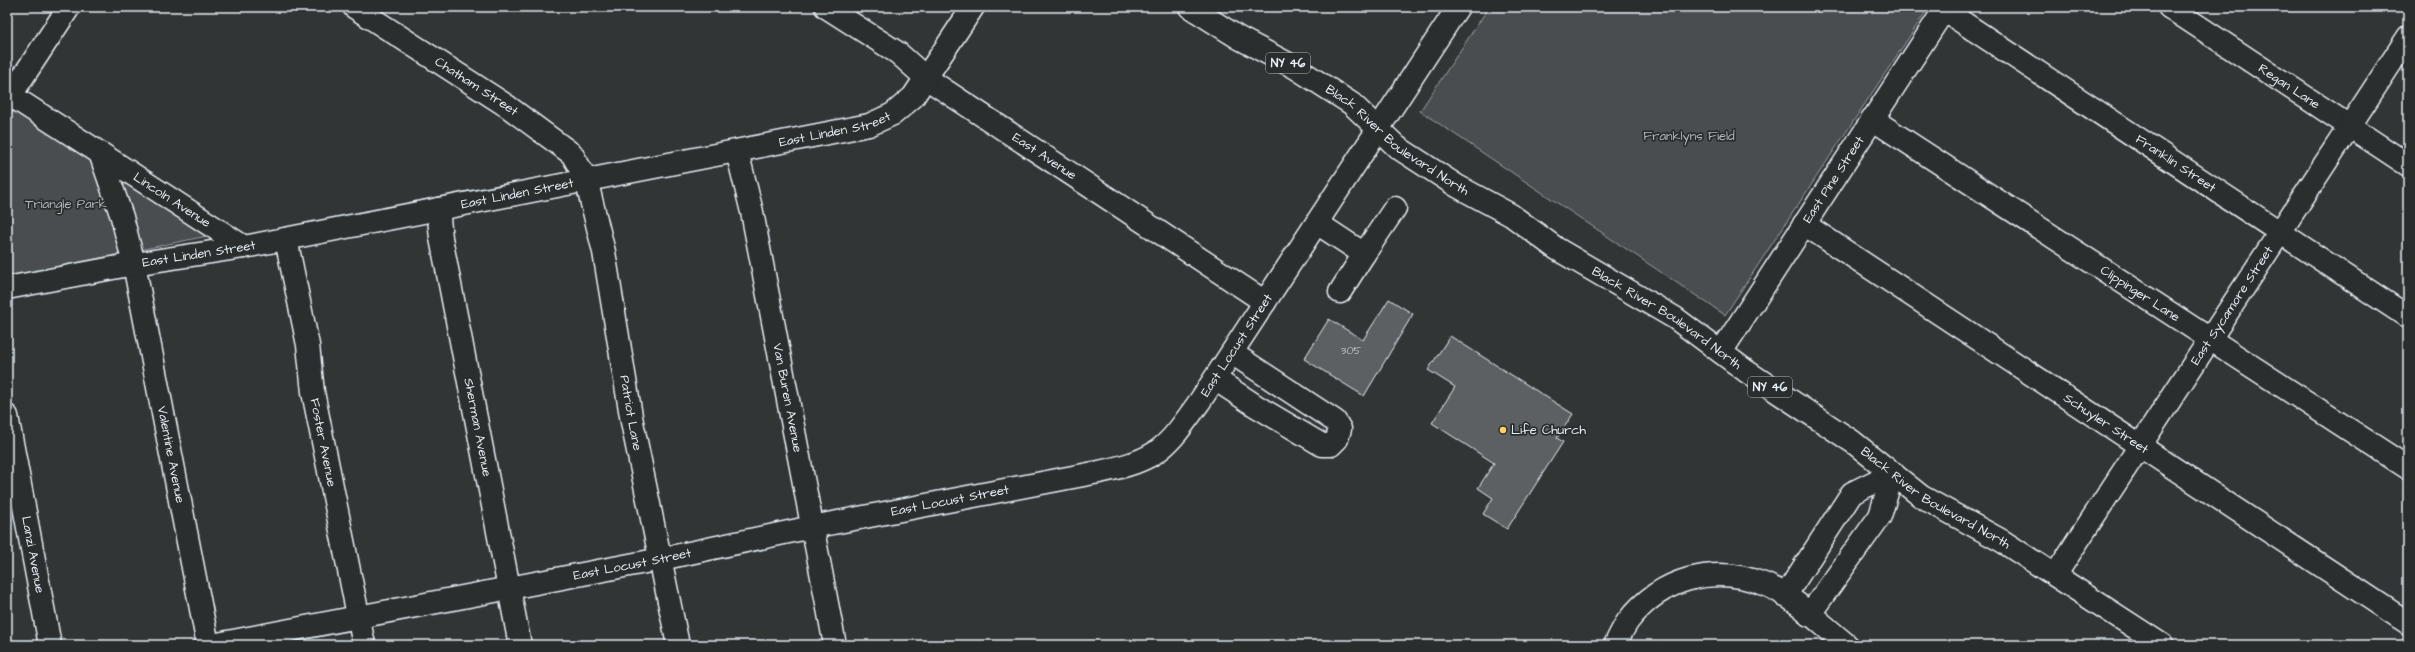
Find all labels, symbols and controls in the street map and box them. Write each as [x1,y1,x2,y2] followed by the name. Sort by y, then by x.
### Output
[431,53,522,121] street label: Chatham Street
[1266,53,1310,73] road number: NY 46
[2255,59,2324,113] street label: Regan Lane
[1322,80,1472,200] street label: Black River Boulevard North
[777,107,894,151] street label: East Linden Street
[1643,127,1735,146] park label: Franklyns Field
[1009,128,1080,184] street label: East Avenue
[2132,130,2220,197] street label: Franklin Street
[1799,132,1869,226] street label: East Pine Street
[130,168,214,232] street label: Lincoln Avenue
[459,174,576,213] street label: East Linden Street
[25,195,107,214] park label: Triangle Park
[141,236,258,272] street label: East Linden Street
[2186,242,2278,368] street label: East Sycamore Street
[2097,261,2183,326] street label: Clippinger Lane
[1589,262,1746,374] street label: Black River Boulevard North
[1196,289,1277,400] street label: East Locust Street
[768,342,807,454] street label: Van Buren Avenue
[1341,343,1361,358] house number: 305
[615,374,647,452] street label: Patriot Lane
[459,377,496,478] street label: Sherman Avenue
[1748,377,1792,397] road number: NY 46
[2060,389,2153,459] street label: Schuyler Street
[305,397,341,488] street label: Foster Avenue
[153,404,189,505] street label: Valentine Avenue
[1511,421,1587,439] place label: Life Church
[1498,425,1508,435] marker: Life Church
[1857,442,2014,553] street label: Black River Boulevard North
[889,480,1011,521] street label: East Locust Street
[17,515,49,595] street label: Lanzi Avenue
[572,544,694,585] street label: East Locust Street

